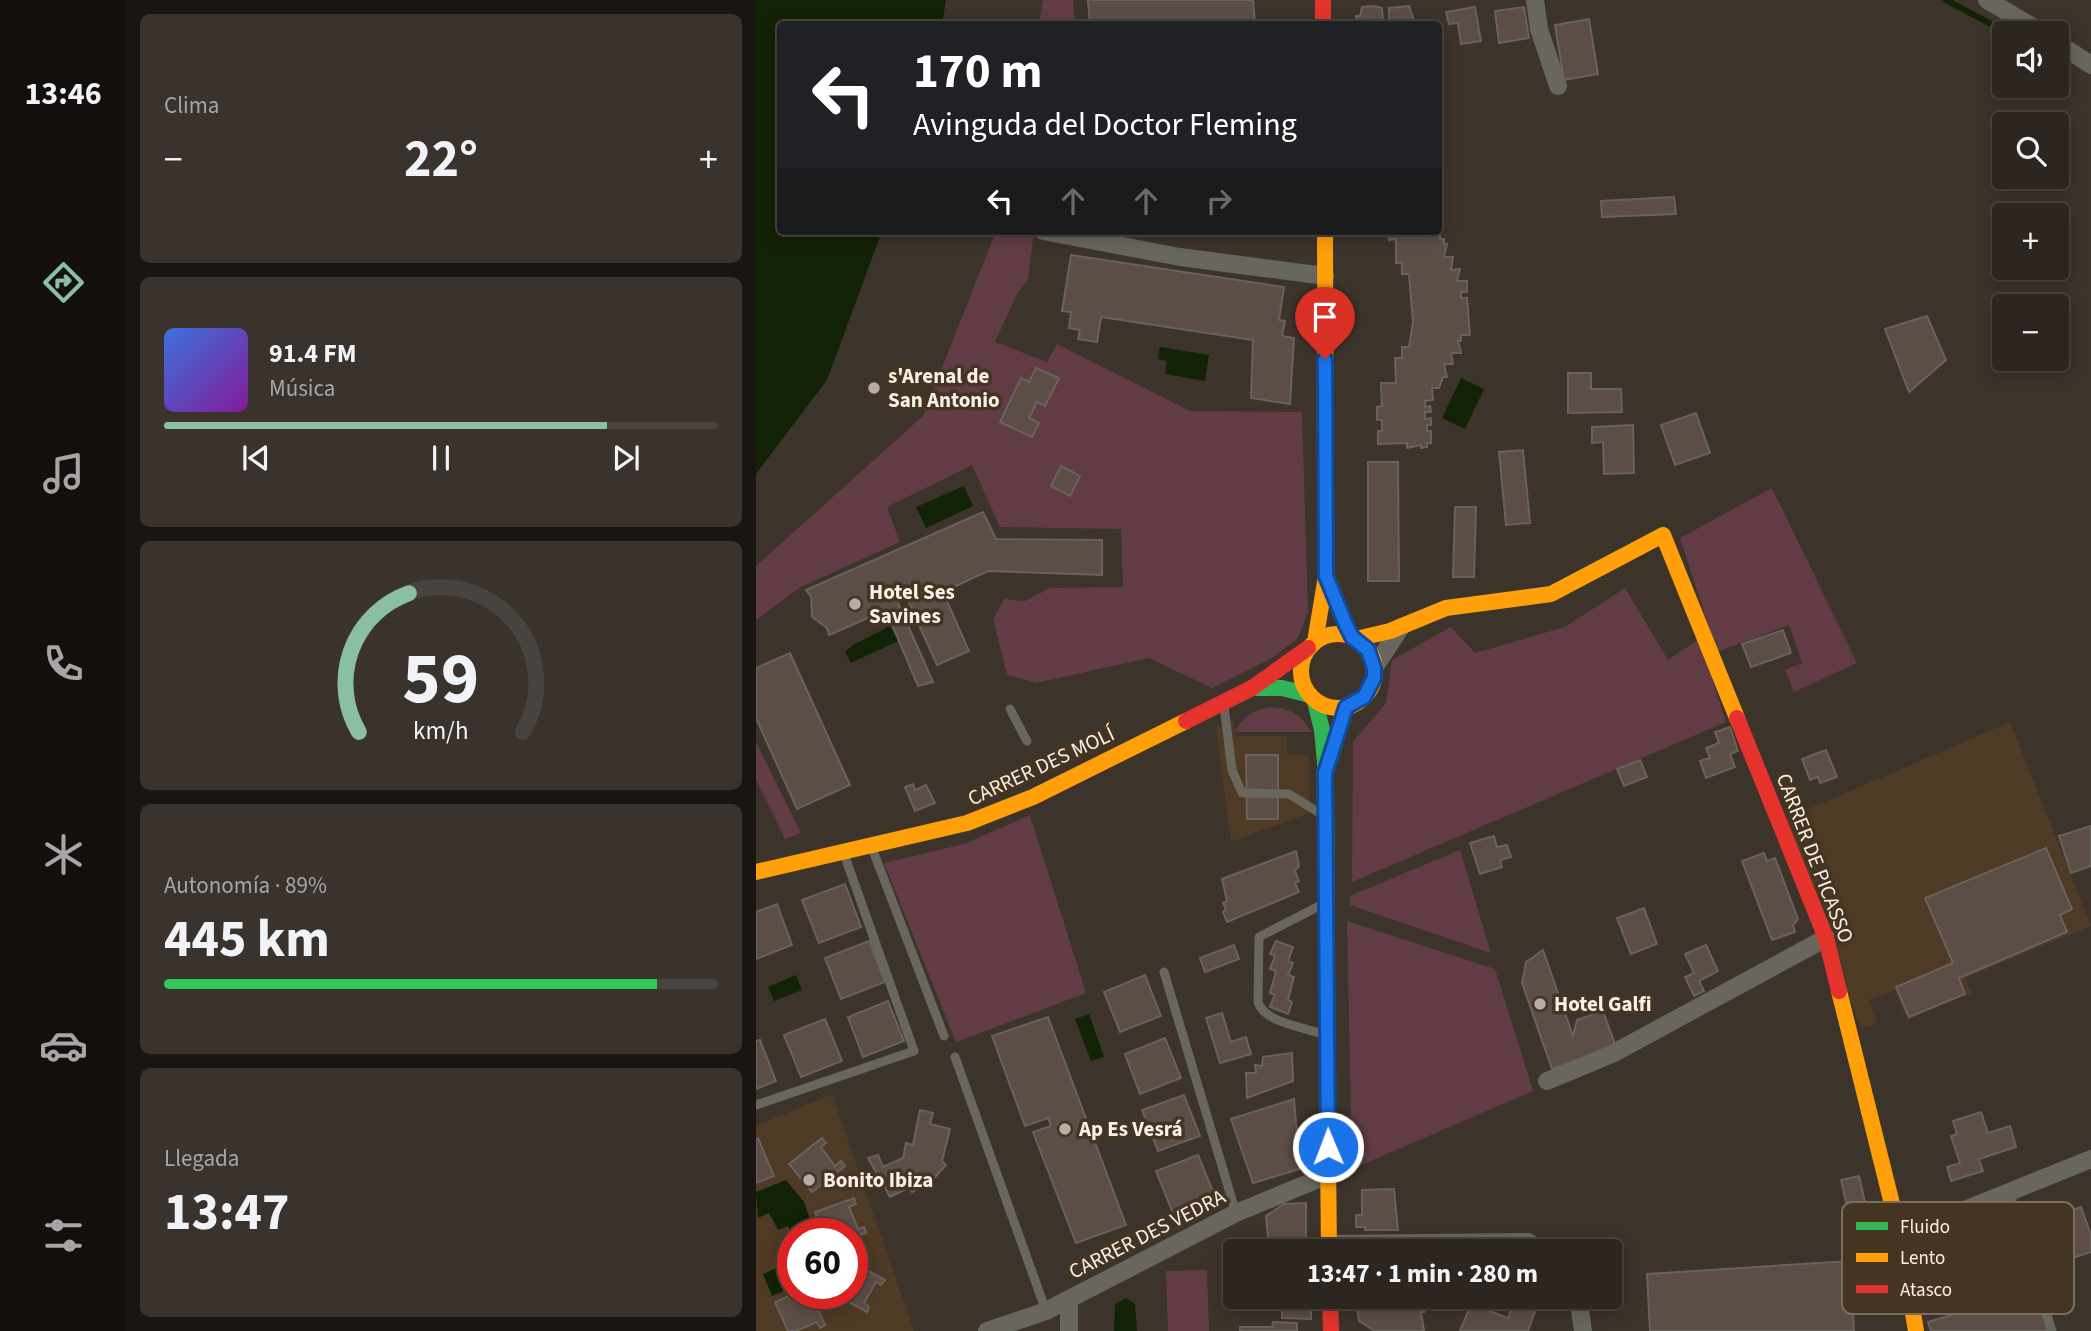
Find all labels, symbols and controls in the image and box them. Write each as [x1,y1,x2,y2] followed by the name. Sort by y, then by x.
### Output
[1992,21,2069,371] map controls
[1992,21,2069,98] button: sound
[913,37,1042,107] text: 170 m
[798,49,889,140] icon: left
[24,71,102,117] text: 13:46
[164,89,219,122] text: Clima
[913,102,1297,148] text: Avinguda del Doctor Fleming
[1992,112,2069,189] button: search
[404,123,478,197] text: 22°
[164,133,183,187] text: −
[699,133,718,187] text: +
[981,182,1019,220] icon: left
[1054,182,1092,220] icon: ahead
[1127,182,1165,220] icon: ahead
[1200,182,1238,220] icon: right
[1992,203,2069,280] button: +
[39,258,88,307] icon: directions
[1295,287,1355,359] pin
[1992,294,2069,371] button: −
[1306,298,1344,336] icon: arrive
[269,335,357,372] text: 91.4 FM
[888,361,1000,415] place label: s'Arenal de San Antonio
[269,372,335,405] text: Música
[866,380,882,396] marker: s'Arenal de San Antonio
[237,439,275,477] icon: previous
[422,439,460,477] icon: pause
[607,439,645,477] icon: next
[39,449,88,498] icon: music
[869,577,955,631] place label: Hotel Ses Savines
[847,596,863,612] marker: Hotel Ses Savines
[403,627,479,731] text: 59
[39,639,88,688] icon: phone
[413,712,469,748] text: km/h
[963,718,1121,813] street label: CARRER DES MOLÍ
[1769,769,1861,947] street label: CARRER DE PICASSO
[39,830,88,879] icon: climate
[164,869,327,902] text: Autonomía · 89%
[164,903,330,977] text: 445 km
[1554,989,1651,1019] place label: Hotel Galfi
[1532,996,1548,1012] marker: Hotel Galfi
[39,1021,88,1070] icon: car
[1291,1110,1365,1184] position arrow
[1078,1114,1183,1144] place label: Ap Es Vesrá
[1057,1121,1073,1137] marker: Ap Es Vesrá
[164,1142,239,1175] text: Llegada
[823,1165,933,1195] place label: Bonito Ibiza
[801,1172,817,1188] marker: Bonito Ibiza
[164,1176,289,1250] text: 13:47
[1064,1181,1231,1286] street label: CARRER DES VEDRA
[1842,1202,2074,1314] legend
[39,1211,88,1260] icon: filters
[1900,1214,1950,1241] text: Fluido
[777,1218,868,1309] speed limit sign: 60
[1900,1245,1945,1272] text: Lento
[1307,1255,1538,1292] text: 13:47 · 1 min · 280 m
[1900,1277,1952,1304] text: Atasco

